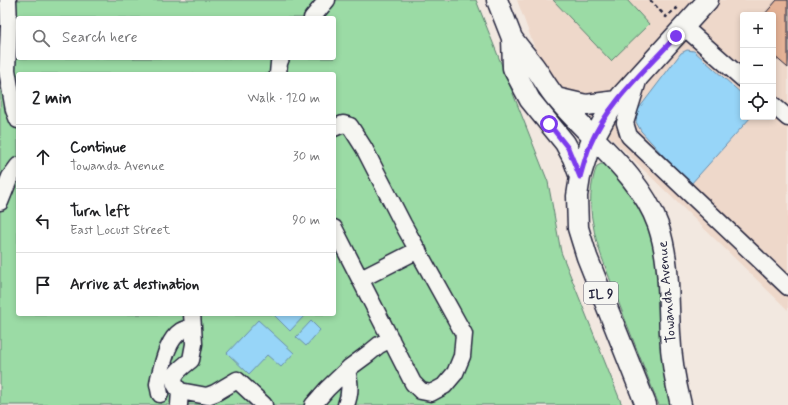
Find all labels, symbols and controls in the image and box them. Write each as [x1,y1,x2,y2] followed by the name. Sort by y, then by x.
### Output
[740,12,776,120] map controls
[740,12,776,48] button: +
[16,16,336,60] search box
[30,27,52,49] icon: search
[667,27,685,45] route end
[62,28,138,48] text: Search here
[740,48,776,84] button: −
[740,84,776,120] button: locate
[32,87,72,109] text: 2 min
[248,90,320,107] text: Walk · 120 m
[540,115,558,133] route start
[70,138,126,158] text: Continue
[32,146,54,168] icon: ahead
[293,148,320,165] text: 30 m
[70,158,165,175] text: Towanda Avenue
[70,202,130,222] text: Turn left
[32,210,54,232] icon: left
[292,212,320,229] text: 90 m
[70,222,170,239] text: East Locust Street
[654,240,680,344] street label: Towanda Avenue
[32,274,54,296] icon: arrive
[70,275,199,295] text: Arrive at destination
[584,282,618,304] road number: IL 9

